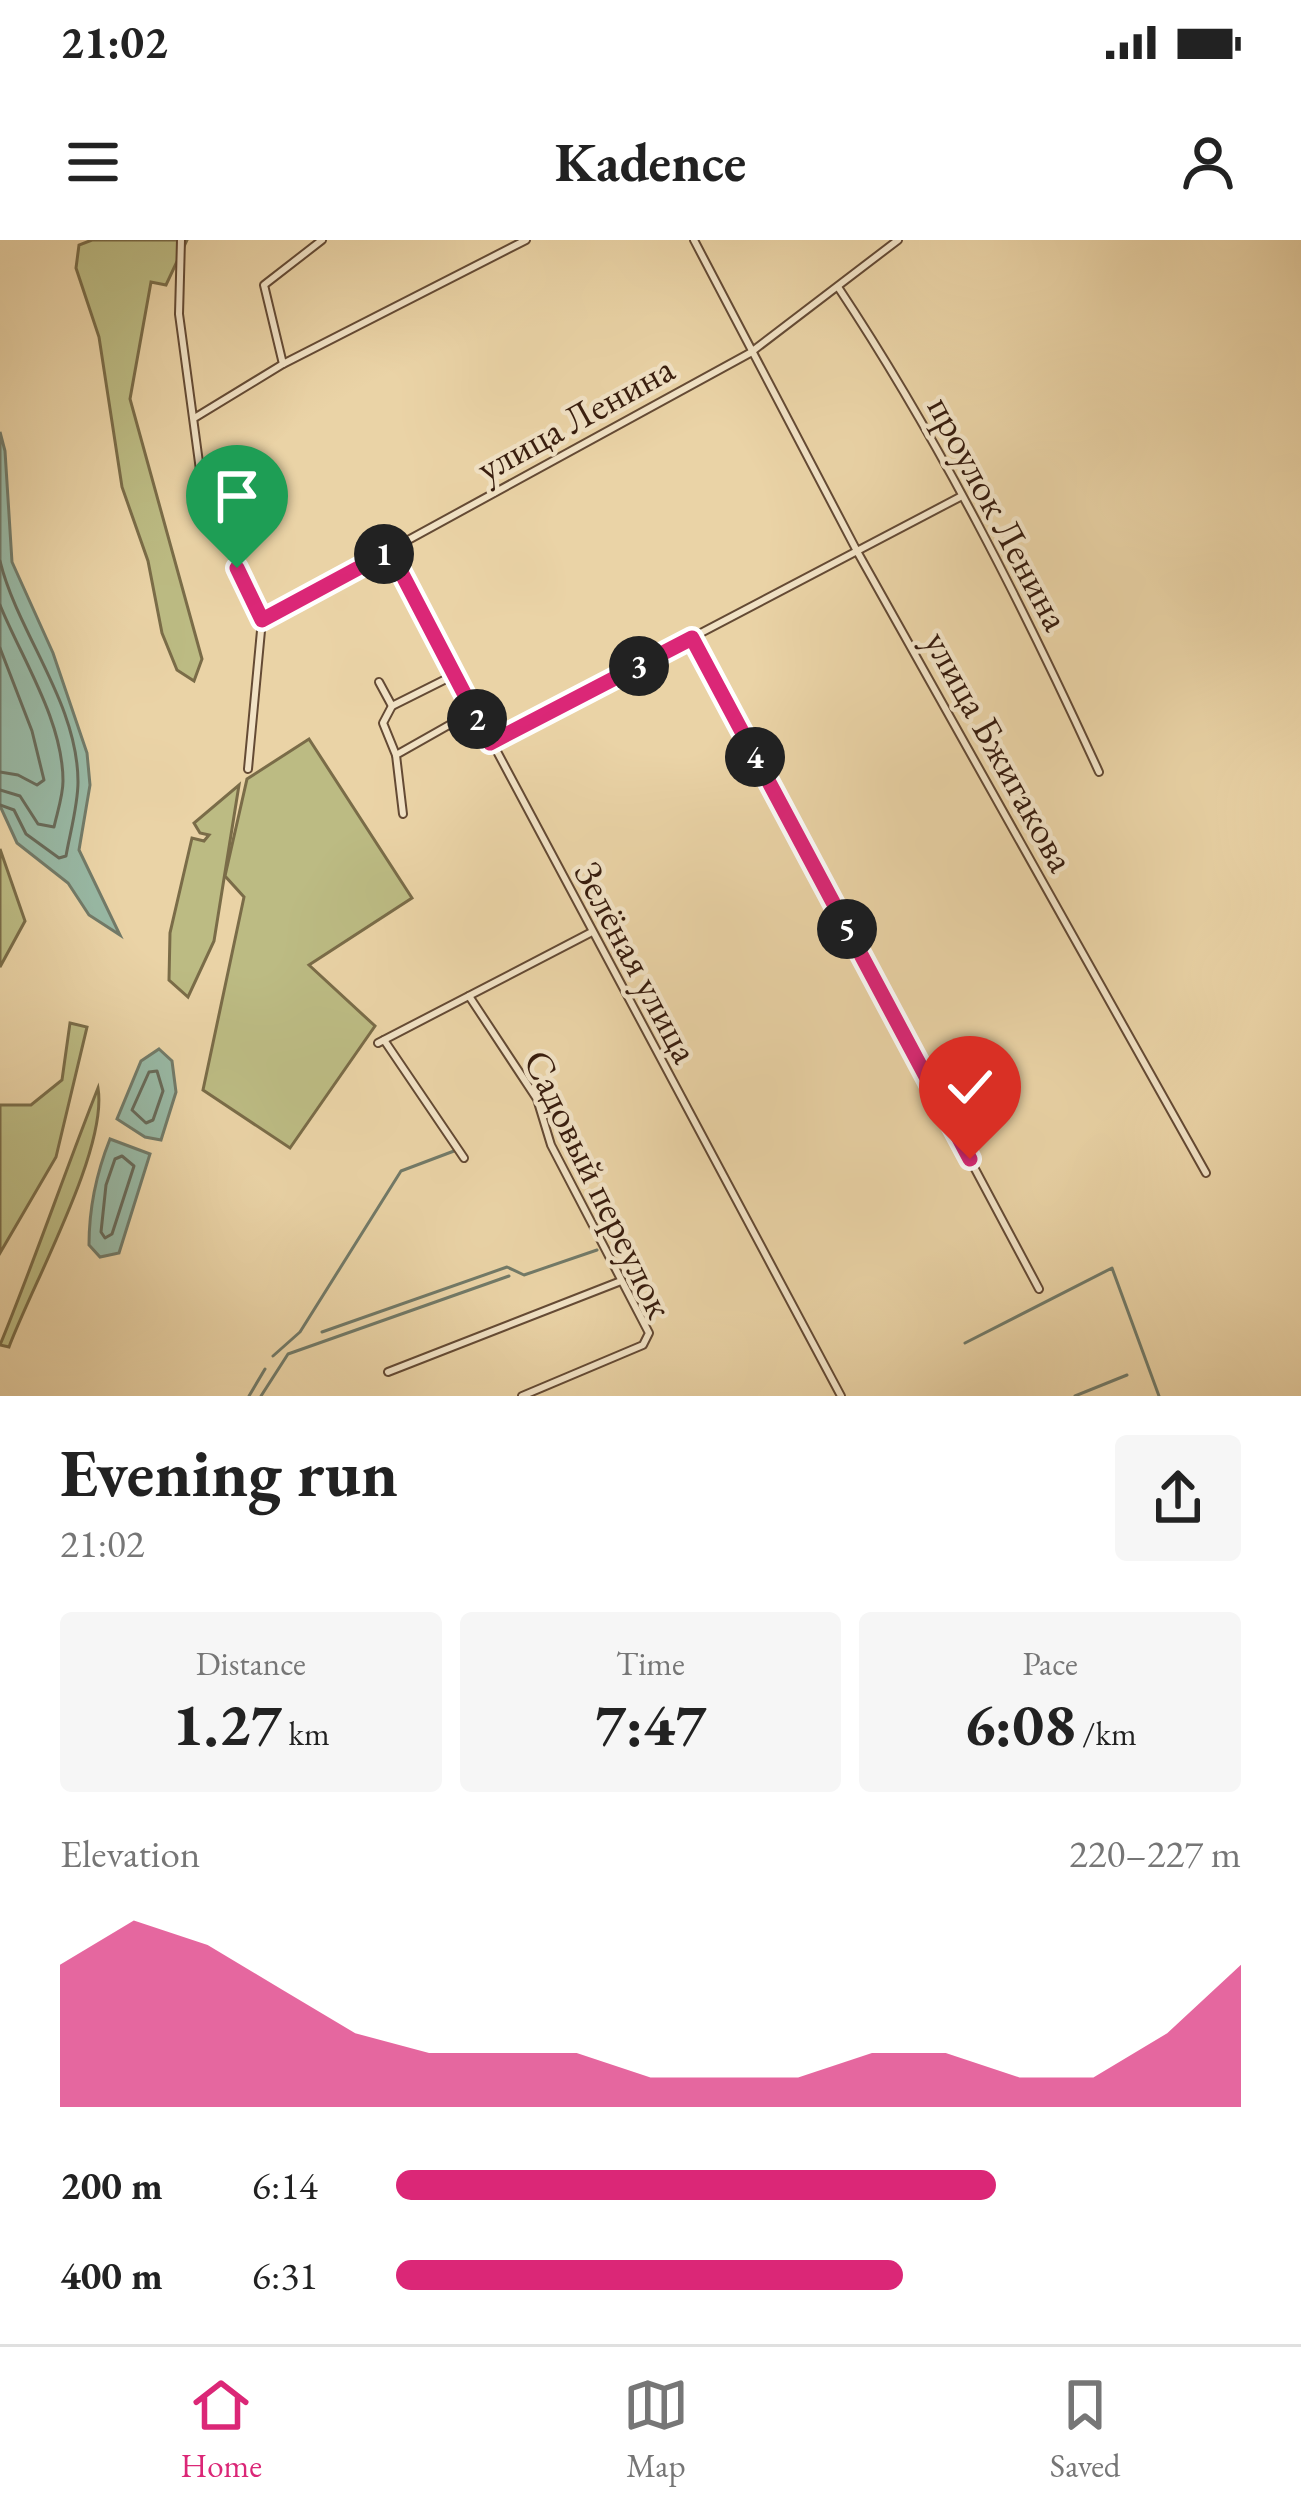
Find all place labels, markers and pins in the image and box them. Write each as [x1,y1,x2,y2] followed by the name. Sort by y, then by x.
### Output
[186,445,288,568] pin
[354,524,414,584] pin: 1
[609,636,669,696] pin: 3
[447,689,507,749] pin: 2
[725,727,785,787] pin: 4
[817,899,877,959] pin: 5
[919,1036,1021,1159] pin

